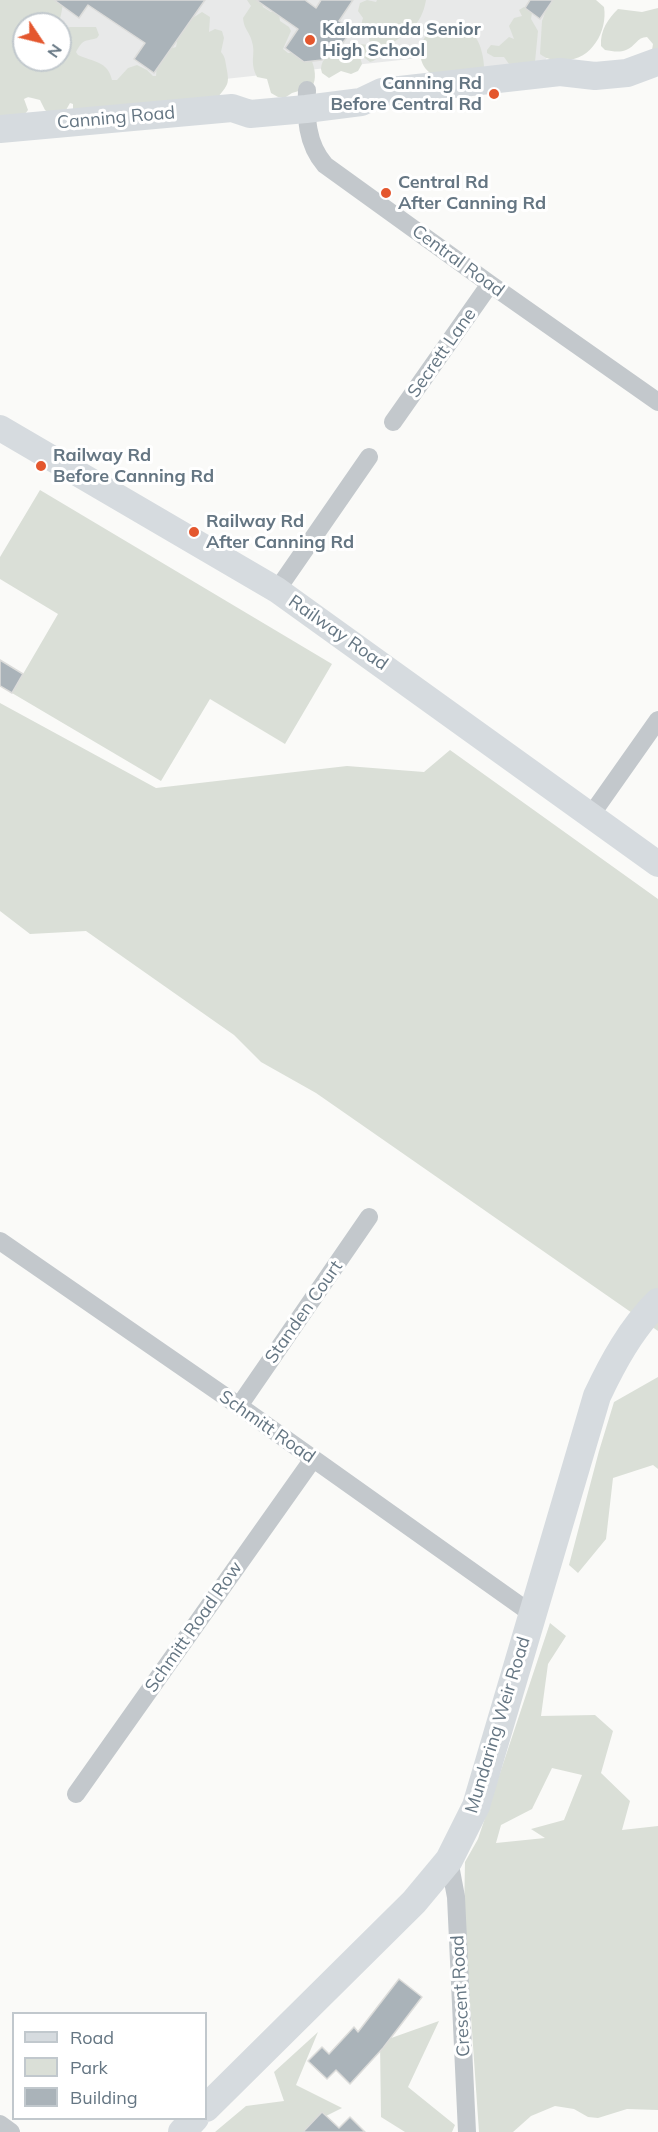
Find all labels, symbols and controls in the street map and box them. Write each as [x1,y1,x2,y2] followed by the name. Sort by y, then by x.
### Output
[12,12,72,72] north arrow
[322,19,481,62] place label: Kalamunda Senior High School
[303,33,317,47] marker: Kalamunda Senior High School
[43,40,67,62] text: N
[330,73,482,116] place label: Canning Rd Before Central Rd
[487,87,501,101] marker: Canning Rd Before Central Rd
[56,102,176,134] street label: Canning Road
[398,172,546,214] place label: Central Rd After Canning Rd
[379,186,393,200] marker: Central Rd After Canning Rd
[408,220,508,302] street label: Central Road
[403,304,481,402] street label: Secrett Lane
[53,445,214,488] place label: Railway Rd Before Canning Rd
[34,459,48,473] marker: Railway Rd Before Canning Rd
[206,511,354,554] place label: Railway Rd After Canning Rd
[187,525,201,539] marker: Railway Rd After Canning Rd
[284,591,392,675] street label: Railway Road
[261,1257,347,1367] street label: Standen Court
[215,1386,319,1468] street label: Schmitt Road
[141,1557,247,1697] street label: Schmitt Road Row
[461,1634,535,1816] street label: Mundaring Weir Road
[447,1935,475,2057] street label: Crescent Road
[12,2012,207,2120] legend
[70,2026,114,2049] text: Road
[70,2056,108,2079] text: Park
[70,2086,138,2109] text: Building

